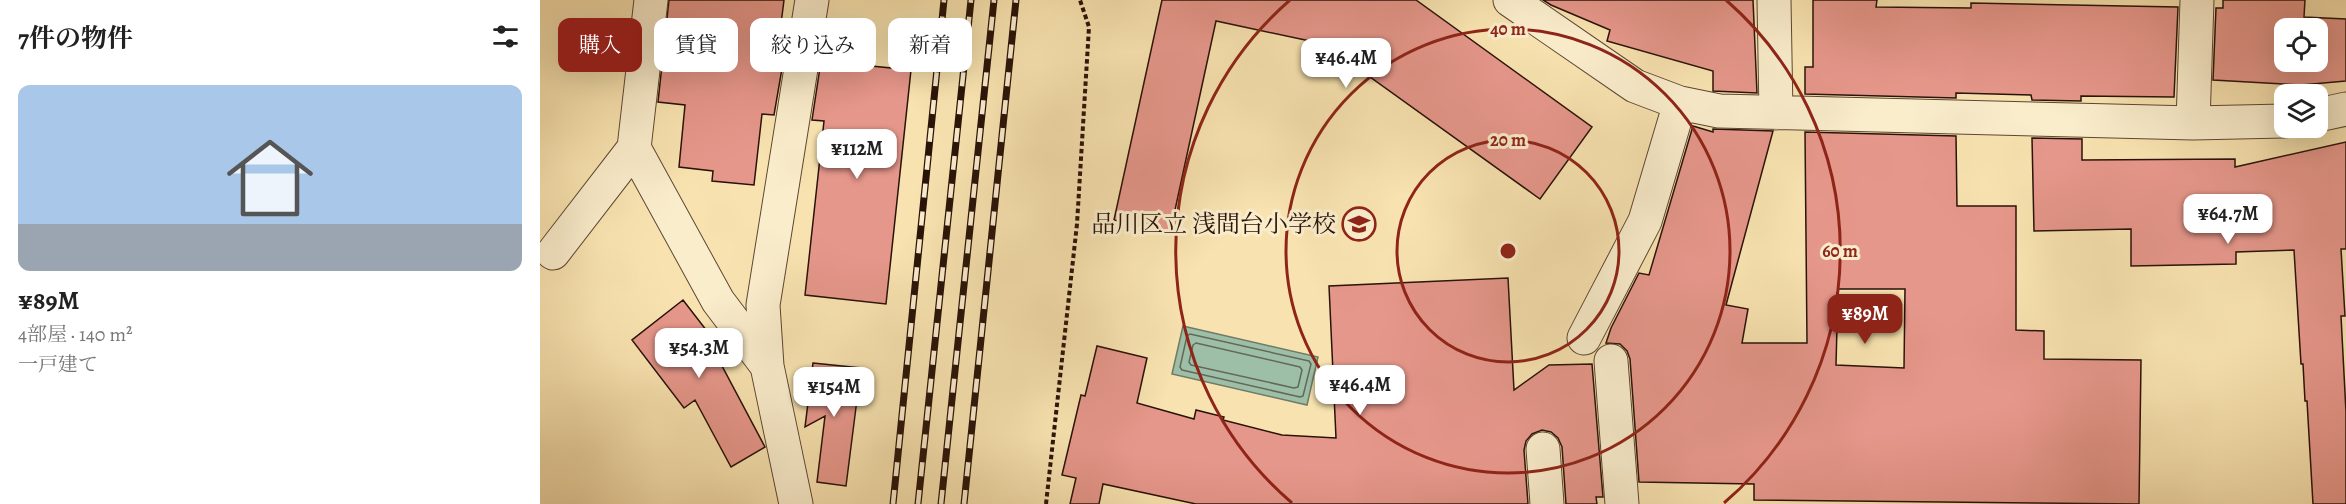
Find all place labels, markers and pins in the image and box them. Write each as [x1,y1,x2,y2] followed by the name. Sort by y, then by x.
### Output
[1297,38,1395,89] pin: ¥46.4M
[815,129,899,180] pin: ¥112M
[2179,194,2277,245] pin: ¥64.7M
[1341,206,1377,242] school or university icon: 品川区立 浅間台小学校
[1091,208,1336,240] place label: 品川区立 浅間台小学校
[1498,241,1518,261] centre of rings
[1829,294,1901,345] pin: ¥89M
[650,328,748,379] pin: ¥54.3M
[1311,365,1409,416] pin: ¥46.4M
[792,367,876,418] pin: ¥154M

